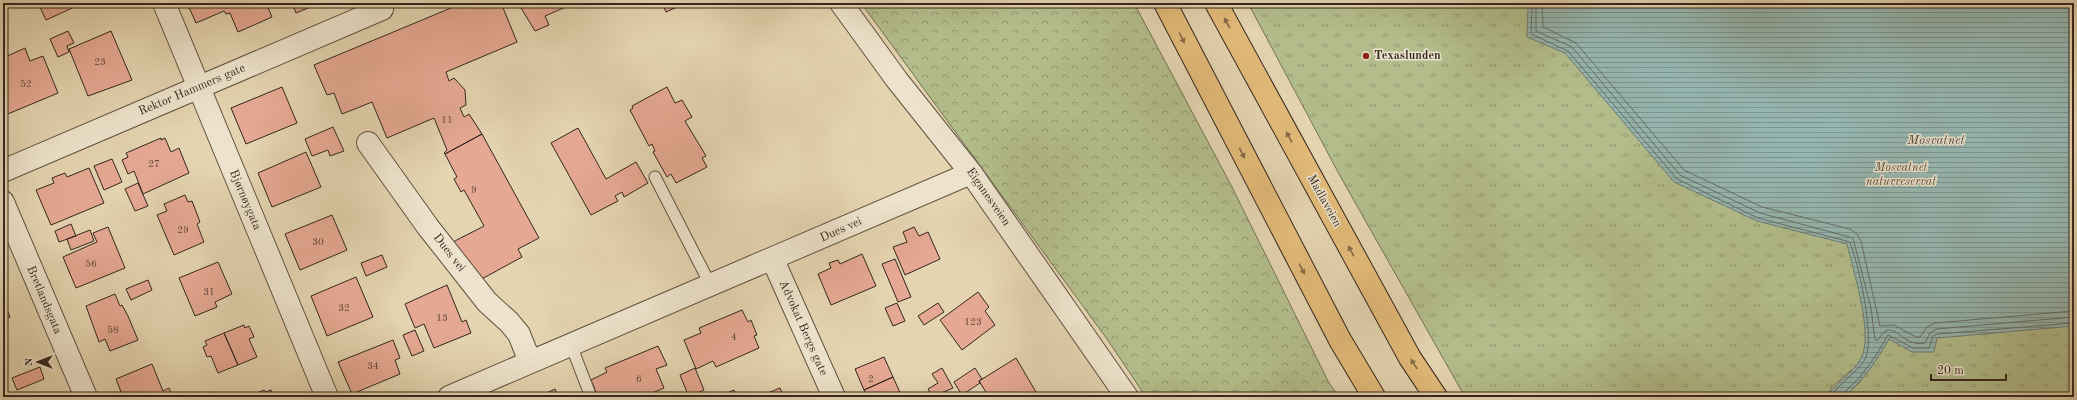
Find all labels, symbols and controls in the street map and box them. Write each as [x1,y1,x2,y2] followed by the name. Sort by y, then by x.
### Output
[1223,17,1230,28] one-way arrow
[1179,32,1186,43] one-way arrow
[1374,50,1441,62] place label: Texaslunden
[1361,51,1371,61] marker: Texaslunden
[94,57,106,67] house number: 23
[137,62,247,118] street label: Rektor Hammers gate
[20,79,32,89] house number: 52
[441,115,453,125] house number: 11
[1285,131,1292,143] one-way arrow
[1906,134,1965,147] water label: Mosvatnet
[1239,148,1245,159] one-way arrow
[148,159,160,169] house number: 27
[1866,162,1936,188] park label: Mosvatnet naturreservat
[964,166,1013,229] street label: Eiganesveien
[227,168,263,232] street label: Bjørnøygata
[1305,173,1343,230] street label: Madlaveien
[471,185,477,195] house number: 9
[818,215,864,245] street label: Dues vei
[177,225,189,235] house number: 29
[431,232,467,274] street label: Dues vei
[312,237,324,247] house number: 30
[1348,245,1355,257] one-way arrow
[85,259,97,269] house number: 56
[1299,263,1305,274] one-way arrow
[24,264,64,336] street label: Bretlandsgata
[777,279,830,378] street label: Advokat Bergs gate
[203,287,215,297] house number: 31
[338,303,350,313] house number: 32
[436,313,448,323] house number: 13
[964,317,982,327] house number: 123
[107,325,119,335] house number: 58
[731,332,737,342] house number: 4
[18,342,58,382] north arrow
[1931,356,2006,382] scale bar
[24,357,35,366] text: N
[1411,359,1418,370] one-way arrow
[367,361,379,371] house number: 34
[1937,365,1964,377] text: 20 m
[636,374,642,384] house number: 6
[868,374,874,384] house number: 2

